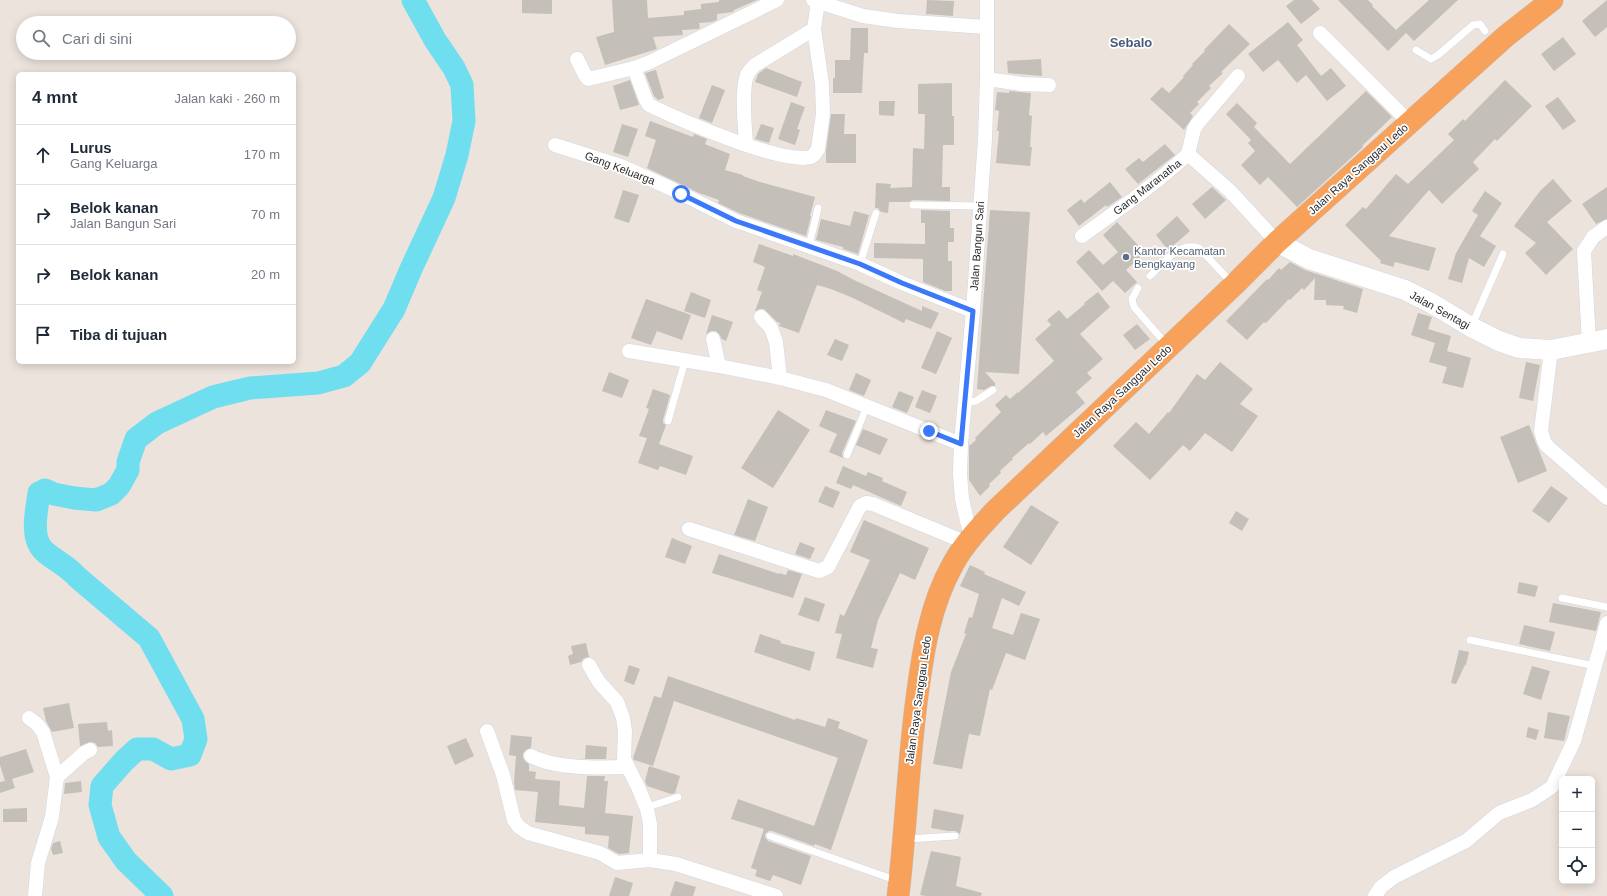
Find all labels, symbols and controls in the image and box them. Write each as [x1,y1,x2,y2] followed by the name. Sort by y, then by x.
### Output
[16,16,296,60] search box
[30,27,52,49] icon: search
[62,30,132,47] text: Cari di sini
[1110,35,1152,50] district label: Sebalo
[32,88,77,107] text: 4 mnt
[175,91,280,106] text: Jalan kaki · 260 m
[1306,121,1410,217] street label: Jalan Raya Sanggau Ledo
[70,139,112,156] text: Lurus
[32,144,54,166] icon: ahead
[244,147,280,162] text: 170 m
[583,149,658,187] street label: Gang Keluarga
[70,156,157,171] text: Gang Keluarga
[1111,156,1184,217] street label: Gang Maranatha
[672,185,690,203] route start
[70,199,158,216] text: Belok kanan
[968,201,986,291] street label: Jalan Bangun Sari
[32,204,54,226] icon: right
[251,207,280,222] text: 70 m
[70,216,176,231] text: Jalan Bangun Sari
[1134,245,1225,270] place label: Kantor Kecamatan Bengkayang
[1121,252,1131,262] marker: Kantor Kecamatan Bengkayang
[32,264,54,286] icon: right
[70,266,158,283] text: Belok kanan
[251,267,280,282] text: 20 m
[1408,289,1472,331] street label: Jalan Sentagi
[32,324,54,346] icon: arrive
[70,326,167,343] text: Tiba di tujuan
[1070,342,1174,440] street label: Jalan Raya Sanggau Ledo
[920,422,938,440] route end
[903,635,933,765] street label: Jalan Raya Sanggau Ledo
[1559,776,1595,884] map controls
[1559,776,1595,812] button: +
[1559,812,1595,848] button: −
[1559,848,1595,884] button: locate

